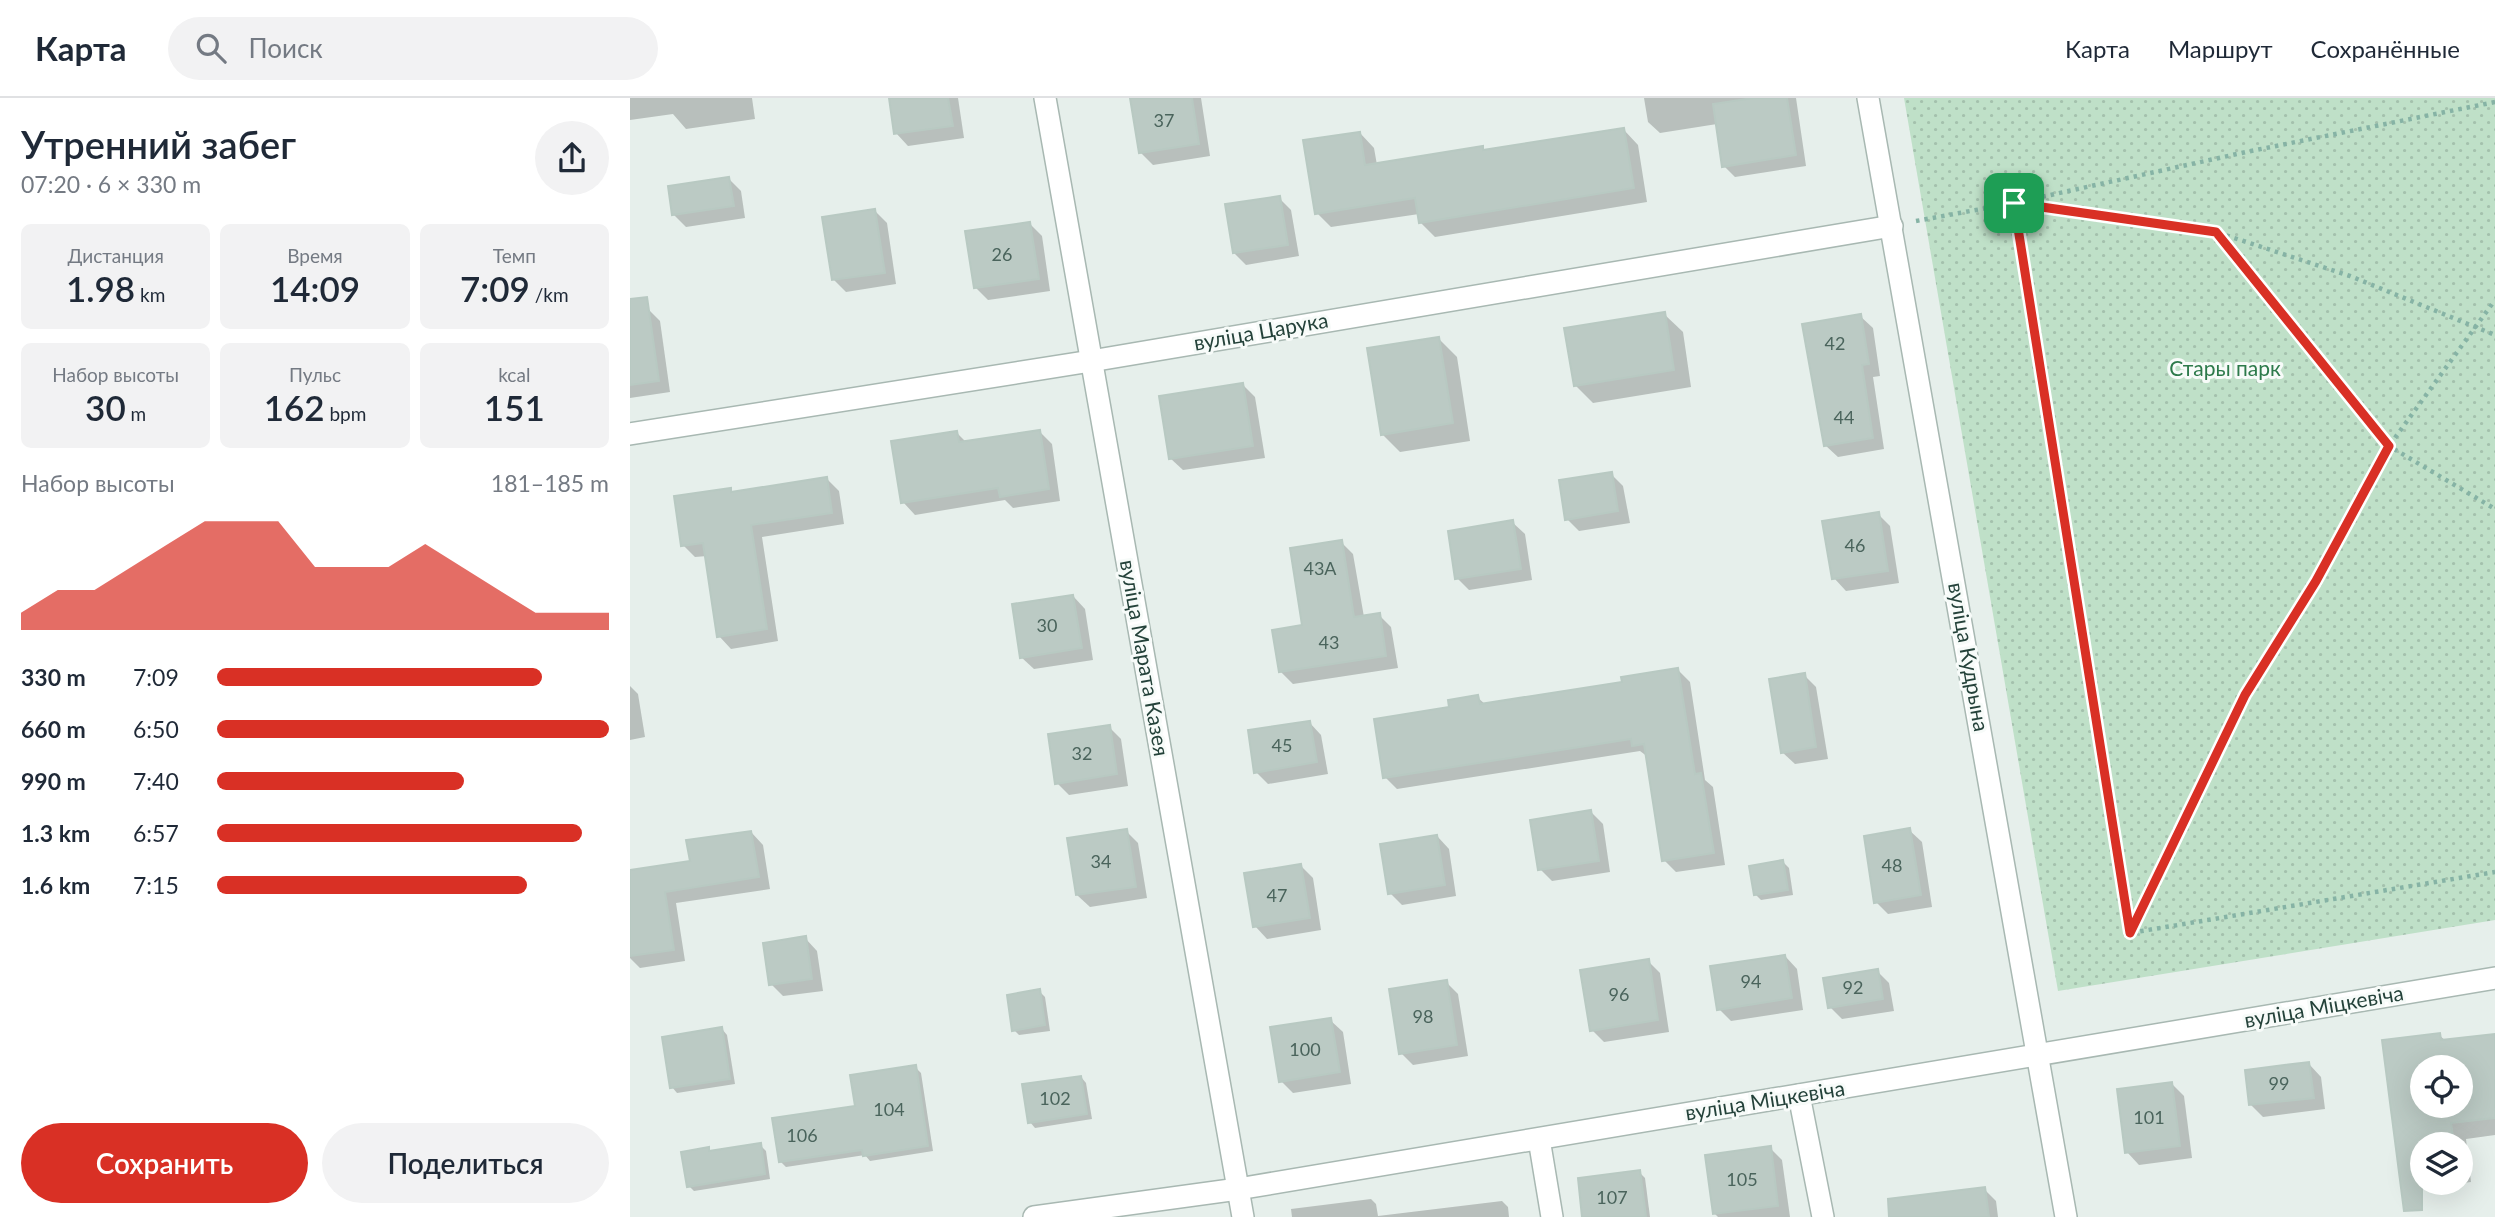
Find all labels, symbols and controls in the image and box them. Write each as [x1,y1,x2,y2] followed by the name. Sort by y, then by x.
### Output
[168,17,658,80] search box
[35,28,126,68] text: Карта
[192,29,230,67] icon: search
[248,32,323,64] text: Поиск
[2065,34,2130,63] text: Карта
[2168,34,2273,63] text: Маршрут
[2311,34,2460,63] text: Сохранённые
[1154,109,1174,131] house number: 37
[21,121,296,167] text: Утренний забег
[535,121,609,195] button: share
[21,170,201,198] text: 07:20 · 6 × 330 m
[1984,173,2044,233] pin
[1995,184,2033,222] icon: arrive
[992,243,1012,265] house number: 26
[68,244,164,267] text: Дистанция
[287,244,343,267] text: Время
[493,244,536,267] text: Темп
[66,267,135,309] text: 1.98
[270,267,360,309] text: 14:09
[460,267,530,309] text: 7:09
[135,283,165,306] text: km
[530,283,569,306] text: /km
[1192,306,1330,355] street label: вуліца Царука
[1825,332,1845,354] house number: 42
[2169,355,2281,380] park label: Стары парк
[52,363,179,386] text: Набор высоты
[289,363,341,386] text: Пульс
[498,363,530,386] text: kcal
[85,386,126,428] text: 30
[264,386,325,428] text: 162
[484,386,545,428] text: 151
[126,402,146,425] text: m
[325,402,366,425] text: bpm
[1834,406,1854,428] house number: 44
[21,469,175,497] text: Набор высоты
[491,469,609,497] text: 181–185 m
[1845,534,1865,556] house number: 46
[1303,557,1337,579] house number: 43А
[1116,558,1175,758] street label: вуліца Марата Казея
[1944,580,1995,733] street label: вуліца Кудрына
[1037,614,1057,636] house number: 30
[1319,631,1339,653] house number: 43
[21,663,86,691] text: 330 m
[133,663,179,691] text: 7:09
[21,715,86,743] text: 660 m
[133,715,179,743] text: 6:50
[1272,734,1292,756] house number: 45
[1072,742,1092,764] house number: 32
[21,767,86,795] text: 990 m
[133,767,179,795] text: 7:40
[21,819,90,847] text: 1.3 km
[133,819,179,847] text: 6:57
[1091,850,1111,872] house number: 34
[1882,854,1902,876] house number: 48
[21,871,90,899] text: 1.6 km
[133,871,179,899] text: 7:15
[1267,884,1287,906] house number: 47
[1741,970,1761,992] house number: 94
[1843,976,1863,998] house number: 92
[2242,979,2405,1032] street label: вуліца Міцкевіча
[1609,983,1629,1005] house number: 96
[1413,1005,1433,1027] house number: 98
[1289,1038,1321,1060] house number: 100
[2410,1055,2473,1195] map controls
[2410,1055,2473,1118] button: locate
[2269,1072,2289,1094] house number: 99
[1683,1075,1846,1124] street label: вуліца Міцкевіча
[1039,1087,1071,1109] house number: 102
[873,1098,905,1120] house number: 104
[2133,1106,2165,1128] house number: 101
[21,1123,308,1203] button: Сохранить
[322,1123,609,1203] button: Поделиться
[786,1124,818,1146] house number: 106
[2410,1132,2473,1195] button: layers
[1726,1168,1758,1190] house number: 105
[1596,1186,1628,1208] house number: 107

